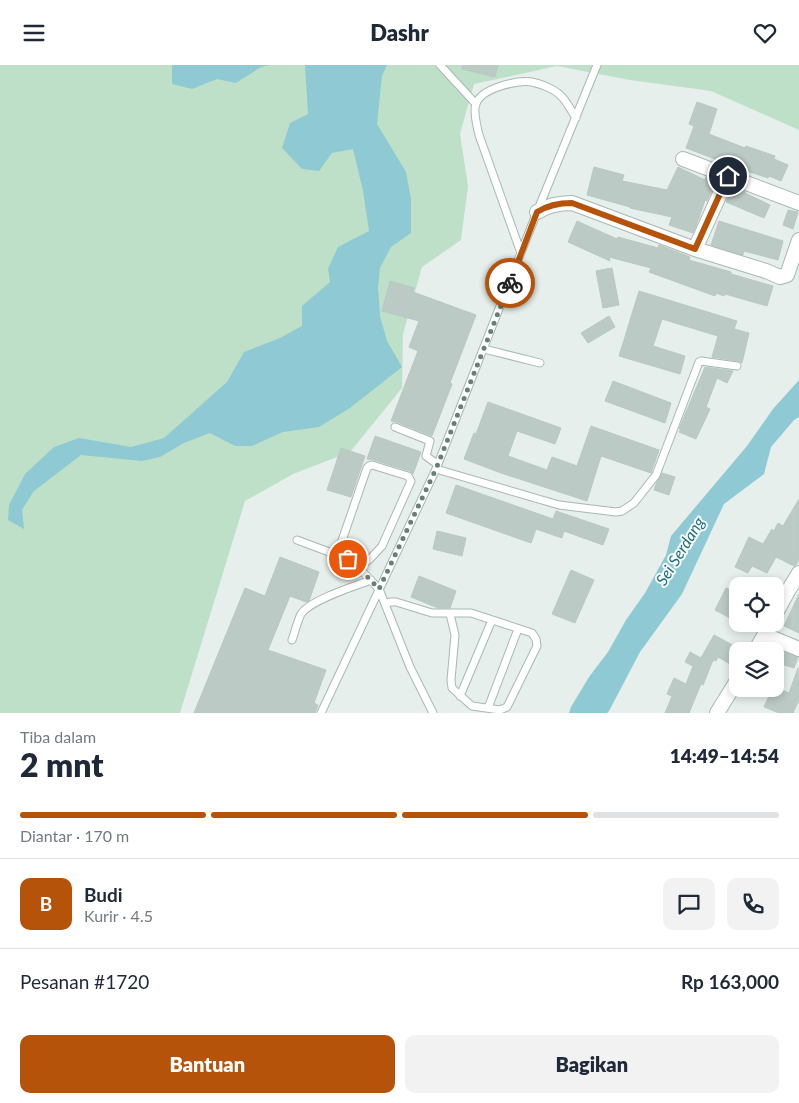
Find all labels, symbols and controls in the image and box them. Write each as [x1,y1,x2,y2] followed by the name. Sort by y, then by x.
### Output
[20,19,48,47] icon: menu
[370,19,429,46] text: Dashr
[751,19,779,47] icon: heart
[707,155,749,197] pin
[714,162,742,190] icon: home
[485,258,535,308] courier
[496,269,524,297] icon: bike
[651,513,708,588] water label: Sei Serdang
[327,538,369,580] pin
[334,545,362,573] icon: bag
[729,577,784,697] map controls
[729,577,784,632] button: locate
[729,642,784,697] button: layers
[20,727,96,746] text: Tiba dalam
[670,744,779,767] text: 14:49–14:54
[20,745,104,784] text: 2 mnt
[20,826,129,845] text: Diantar · 170 m
[663,878,715,930] button: chat
[727,878,779,930] button: phone
[84,883,123,906] text: Budi
[40,892,52,915] text: B
[84,906,153,925] text: Kurir · 4.5
[20,970,149,993] text: Pesanan #1720
[681,970,779,993] text: Rp 163,000
[20,1035,395,1093] button: Bantuan
[405,1035,779,1093] button: Bagikan

